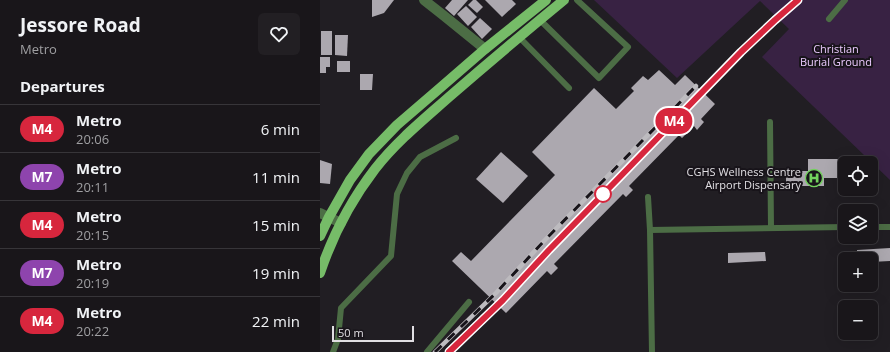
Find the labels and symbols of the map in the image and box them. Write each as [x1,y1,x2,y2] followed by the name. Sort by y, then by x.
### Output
[800,41,872,69] park label: Christian Burial Ground
[656,108,692,134] line badge: M4
[686,164,801,192] place label: CGHS Wellness Centre Airport Dispensary
[804,168,824,188] hospital icon: CGHS Wellness Centre Airport Dispensary
[594,185,612,203] unlabelled marker
[332,324,414,343] scale bar

